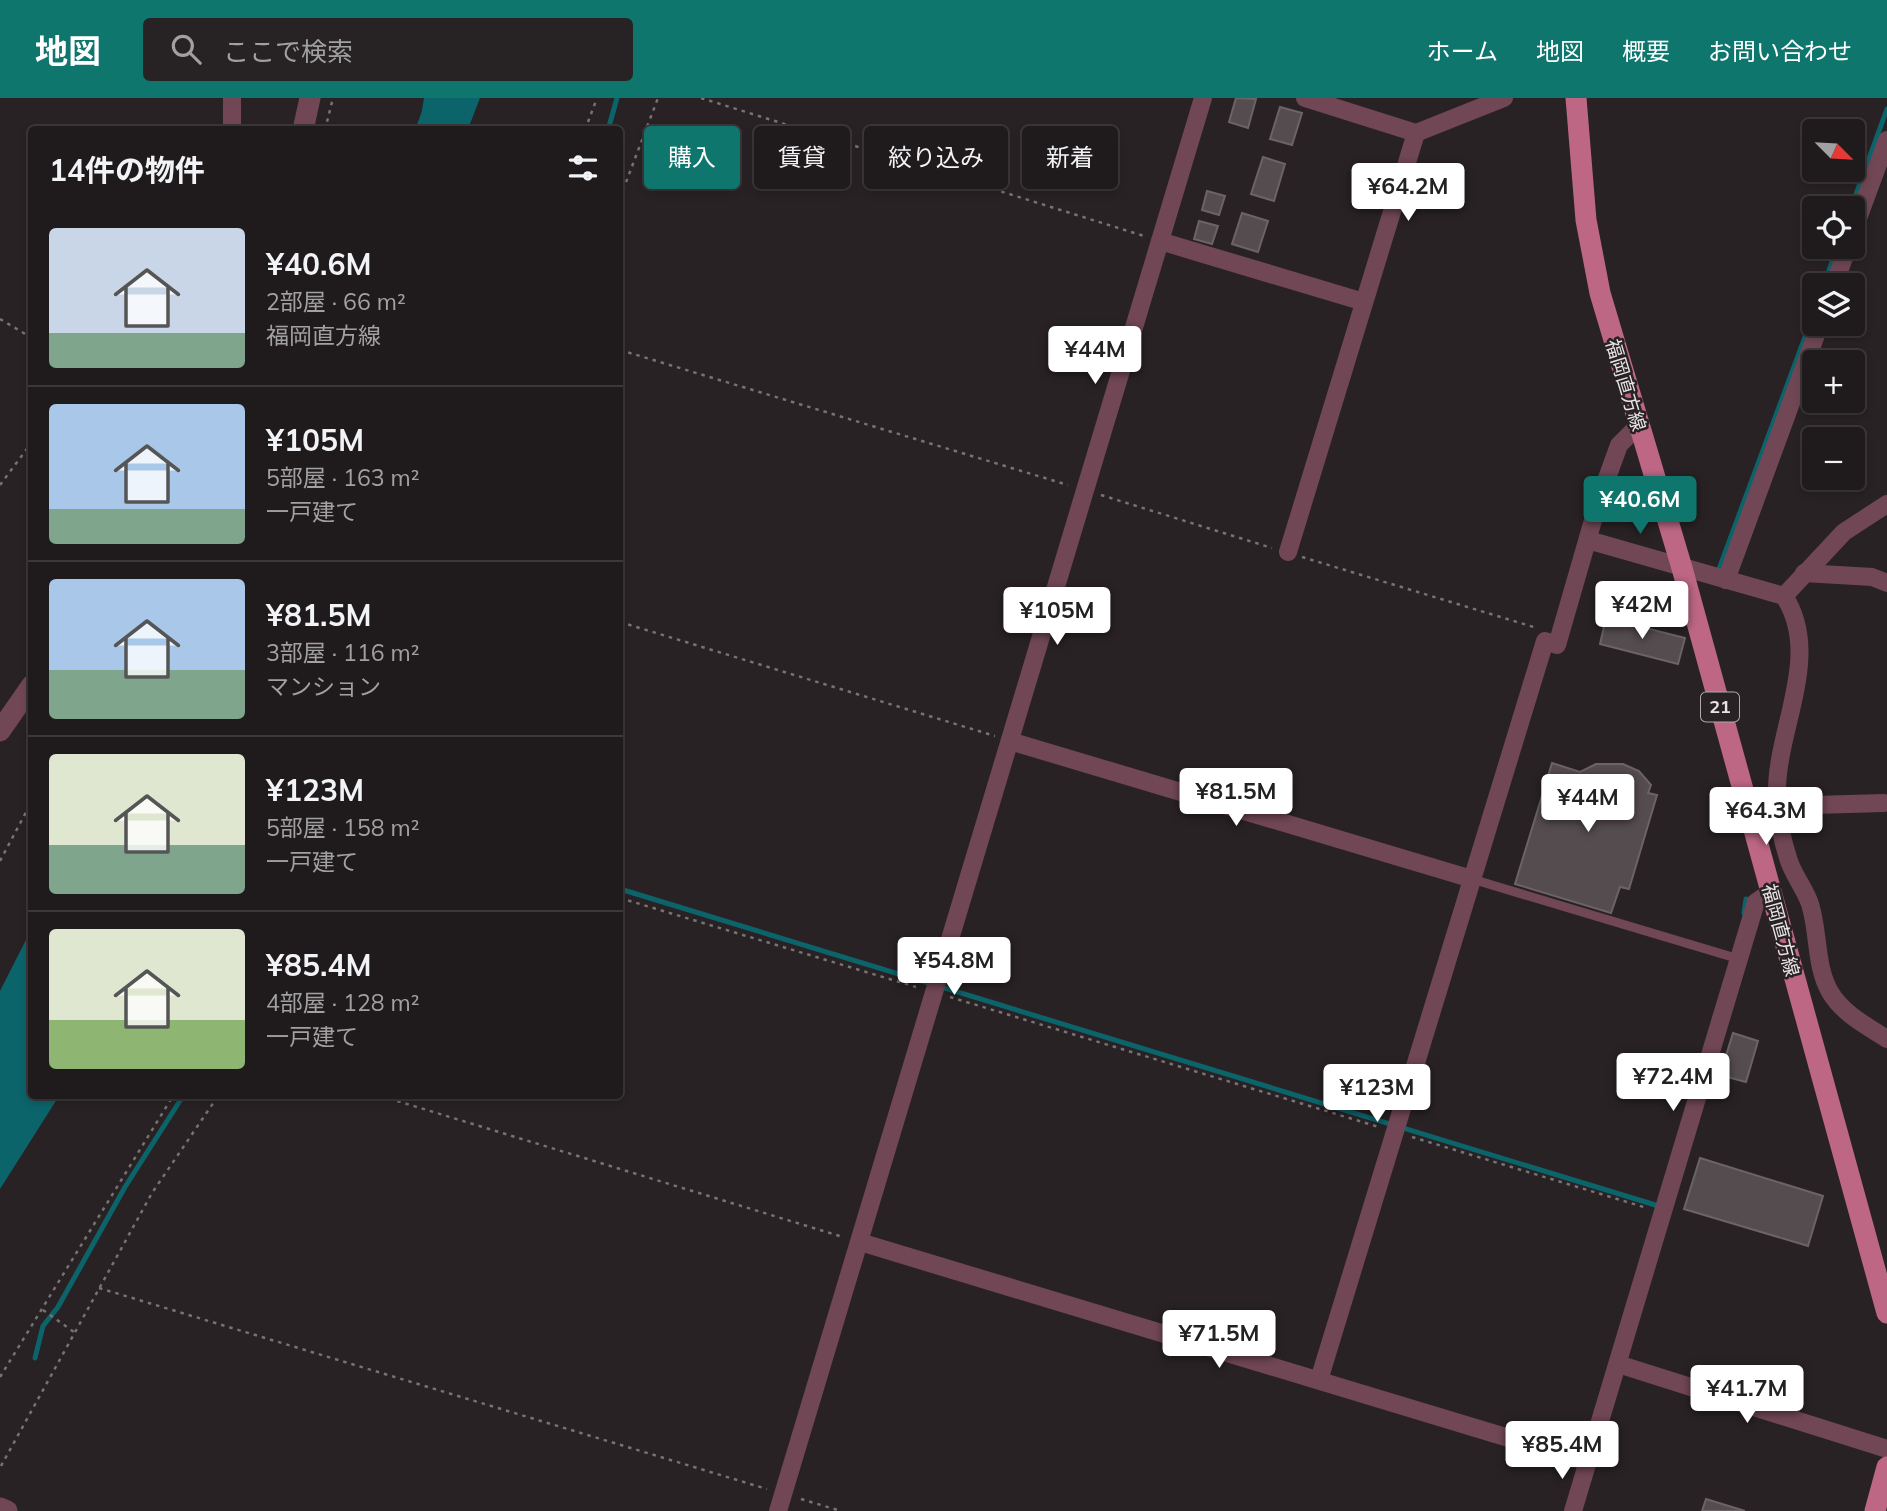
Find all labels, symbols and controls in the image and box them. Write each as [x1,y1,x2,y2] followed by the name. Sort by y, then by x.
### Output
[143,18,633,81] search box
[35,30,101,71] text: 地図
[167,30,205,68] icon: search
[223,35,353,68] text: ここで検索
[1427,36,1498,66] text: ホーム
[1536,36,1584,66] text: 地図
[1622,36,1670,66] text: 概要
[1708,36,1852,66] text: お問い合わせ
[1802,119,1866,182] north arrow
[1802,119,1865,490] map controls
[644,126,740,189] chip: 購入
[754,126,850,189] chip: 賃貸
[864,126,1008,189] chip: 絞り込み
[1022,126,1118,189] chip: 新着
[564,149,602,187] icon: filters
[49,151,205,189] text: 14件の物件
[1351,164,1465,223] pin: ¥64.2M
[1368,171,1448,200] text: ¥64.2M
[1802,196,1865,259] button: locate
[266,245,372,283] text: ¥40.6M
[105,256,189,340] icon: home
[1802,273,1865,336] button: layers
[266,287,406,316] text: 2部屋 · 66 m²
[266,321,381,350] text: 福岡直方線
[1054,327,1136,386] pin: ¥44M
[1064,334,1126,363] text: ¥44M
[1601,336,1651,434] street label: 福岡直方線
[1802,350,1865,413] button: +
[266,421,364,459] text: ¥105M
[1802,427,1865,490] button: −
[105,432,189,516] icon: home
[266,463,419,492] text: 5部屋 · 163 m²
[1583,476,1697,536] pin: ¥40.6M
[1600,484,1680,513] text: ¥40.6M
[266,497,358,526] text: 一戸建て
[1601,582,1683,641] pin: ¥42M
[1008,588,1106,647] pin: ¥105M
[1611,589,1673,618] text: ¥42M
[1019,595,1095,624] text: ¥105M
[266,596,372,634] text: ¥81.5M
[105,607,189,691] icon: home
[266,638,419,667] text: 3部屋 · 116 m²
[266,672,381,701] text: マンション
[1701,692,1739,722] road number: 21
[1179,768,1293,828] pin: ¥81.5M
[266,771,364,809] text: ¥123M
[1547,774,1629,834] pin: ¥44M
[1196,776,1276,805] text: ¥81.5M
[105,782,189,866] icon: home
[1557,782,1619,811] text: ¥44M
[1709,788,1823,847] pin: ¥64.3M
[1726,795,1806,824] text: ¥64.3M
[266,813,419,842] text: 5部屋 · 158 m²
[266,847,358,876] text: 一戸建て
[1757,881,1805,979] street label: 福岡直方線
[897,937,1011,997] pin: ¥54.8M
[914,945,994,974] text: ¥54.8M
[266,946,372,984] text: ¥85.4M
[105,957,189,1041] icon: home
[266,988,419,1017] text: 4部屋 · 128 m²
[266,1022,358,1051] text: 一戸建て
[1616,1054,1730,1113] pin: ¥72.4M
[1633,1061,1713,1090] text: ¥72.4M
[1328,1065,1426,1124] pin: ¥123M
[1339,1072,1415,1101] text: ¥123M
[1162,1310,1276,1370] pin: ¥71.5M
[1179,1318,1259,1347] text: ¥71.5M
[1690,1366,1804,1425] pin: ¥41.7M
[1707,1373,1787,1402] text: ¥41.7M
[1505,1422,1619,1481] pin: ¥85.4M
[1522,1429,1602,1458] text: ¥85.4M

